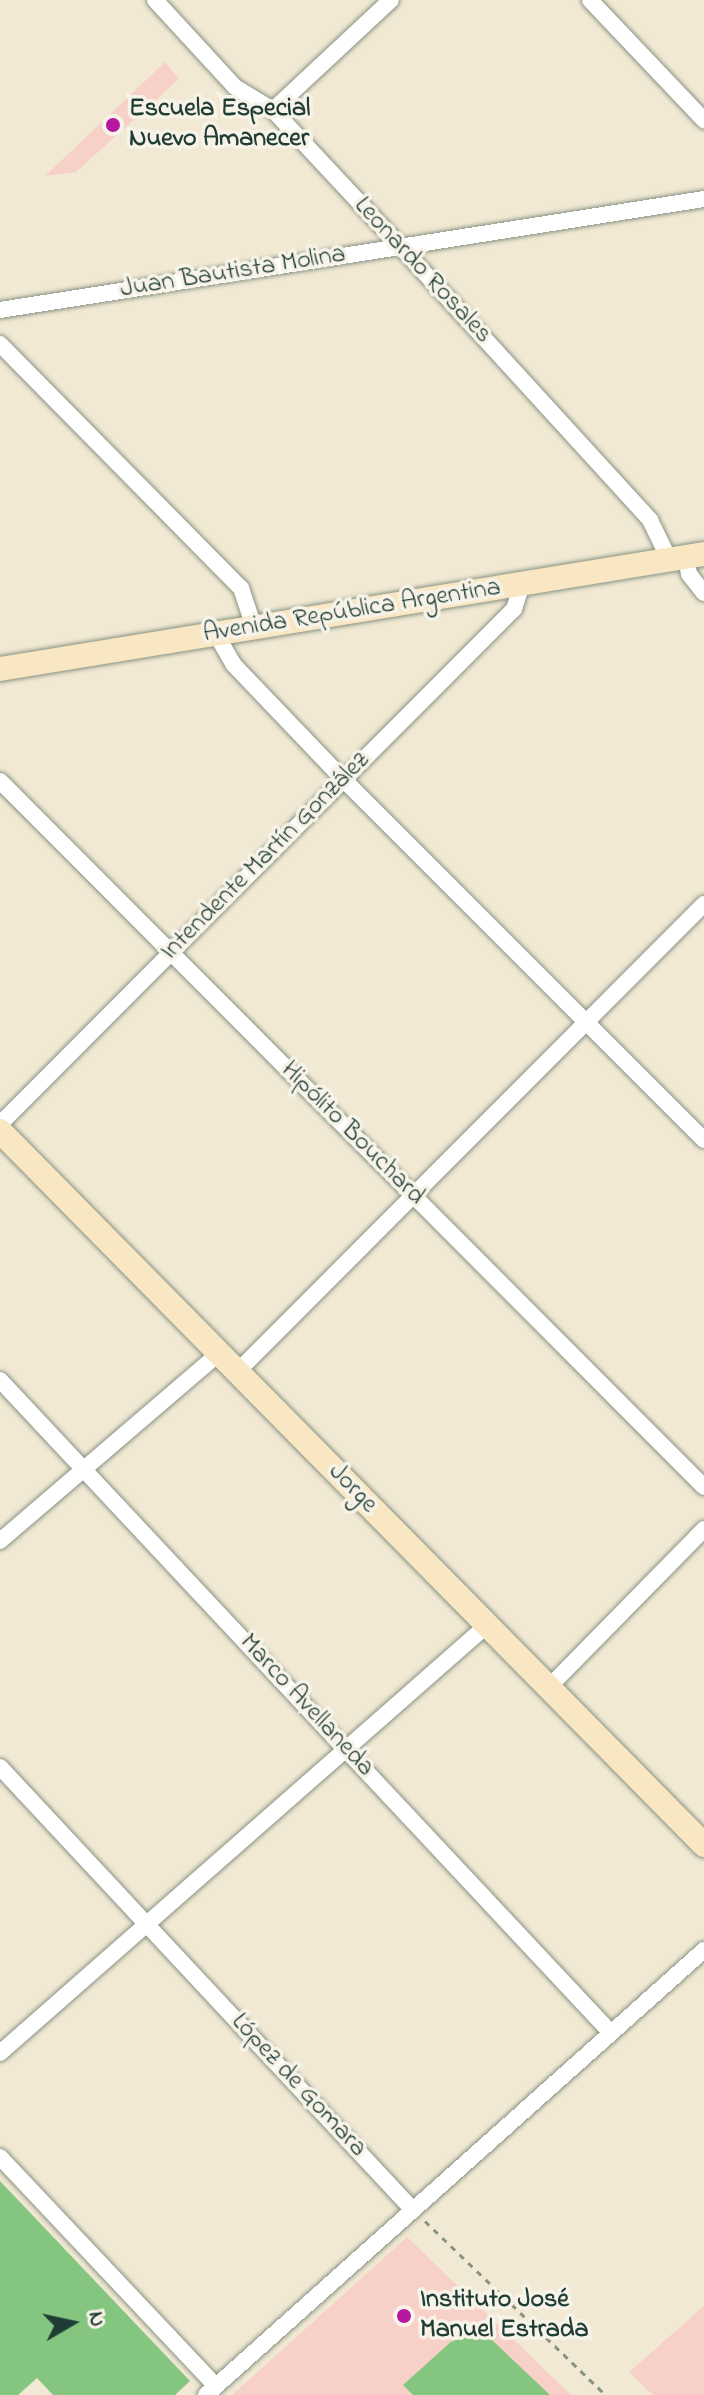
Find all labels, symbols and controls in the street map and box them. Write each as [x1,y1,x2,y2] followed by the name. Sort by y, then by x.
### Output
[129,94,310,156] place label: Escuela Especial Nuevo Amanecer
[104,116,122,134] marker: Escuela Especial Nuevo Amanecer
[346,191,498,351] street label: Leonardo Rosales
[118,240,348,306] street label: Juan Bautista Molina
[201,573,503,651] street label: Avenida República Argentina
[155,746,377,968] street label: Intendente Martín González
[273,1055,431,1213] street label: Hipólito Bouchard
[321,1457,383,1521] street label: Jorge
[232,1628,380,1784] street label: Marco Avellaneda
[223,2008,373,2164] street label: López de Gomara
[32,2283,112,2363] north arrow
[420,2285,588,2346] place label: Instituto José Manuel Estrada
[395,2307,413,2325] marker: Instituto José Manuel Estrada
[79,2309,113,2329] text: N

